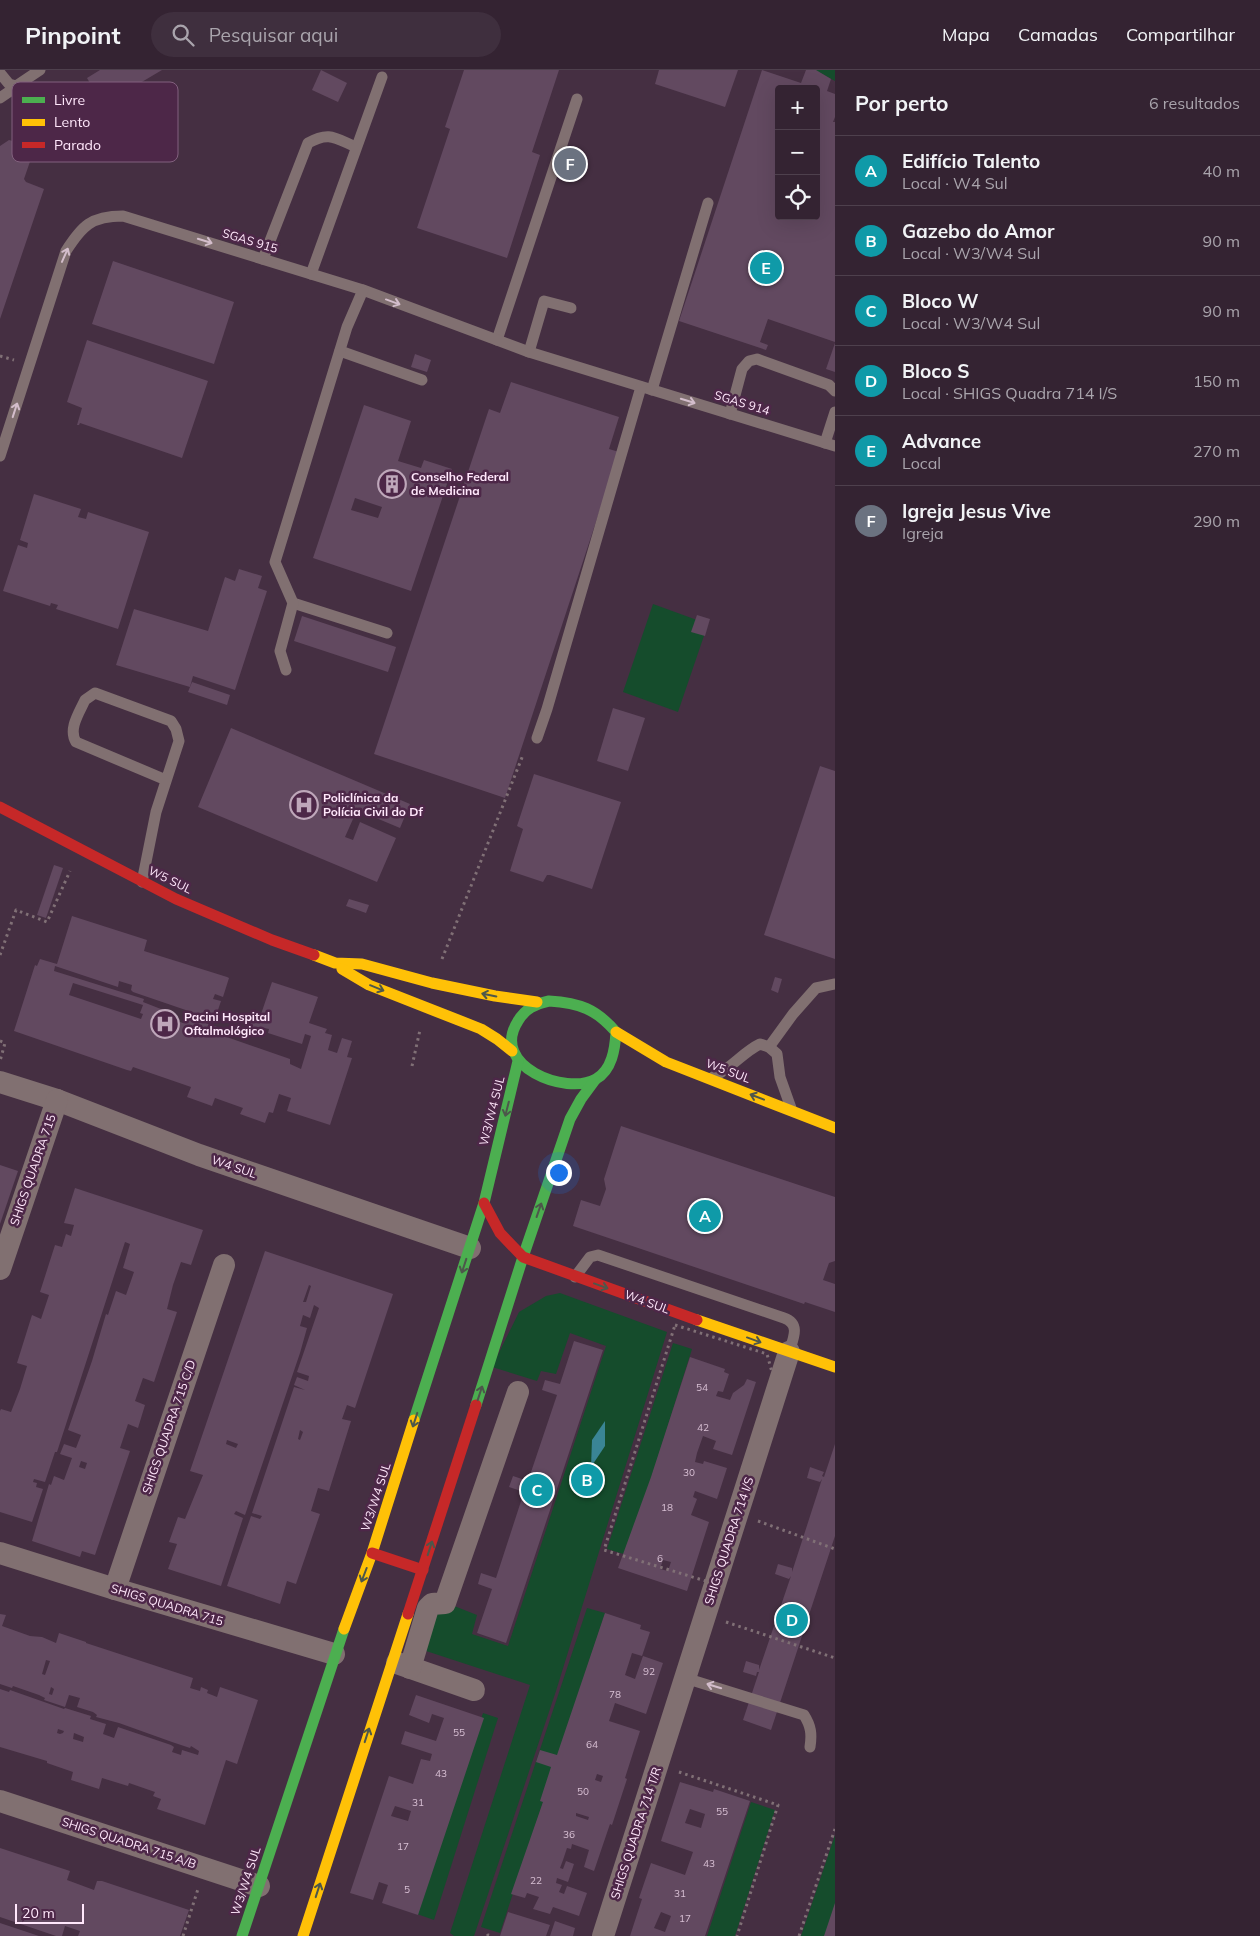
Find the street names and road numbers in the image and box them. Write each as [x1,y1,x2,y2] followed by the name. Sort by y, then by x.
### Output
[221,225,280,256] street label: SGAS 915
[713,387,772,418] street label: SGAS 914
[146,863,195,897] street label: W5 SUL
[704,1055,753,1086] street label: W5 SUL
[476,1074,507,1147] street label: W3/W4 SUL
[6,1112,59,1227] street label: SHIGS QUADRA 715
[210,1152,259,1181] street label: W4 SUL
[623,1287,672,1317] street label: W4 SUL
[139,1358,199,1496] street label: SHIGS QUADRA 715 C/D
[357,1460,394,1533] street label: W3/W4 SUL
[701,1475,756,1607] street label: SHIGS QUADRA 714 I/S
[109,1580,225,1629] street label: SHIGS QUADRA 715
[607,1765,664,1901] street label: SHIGS QUADRA 714 T/R
[60,1814,198,1871] street label: SHIGS QUADRA 715 A/B
[227,1844,264,1917] street label: W3/W4 SUL

